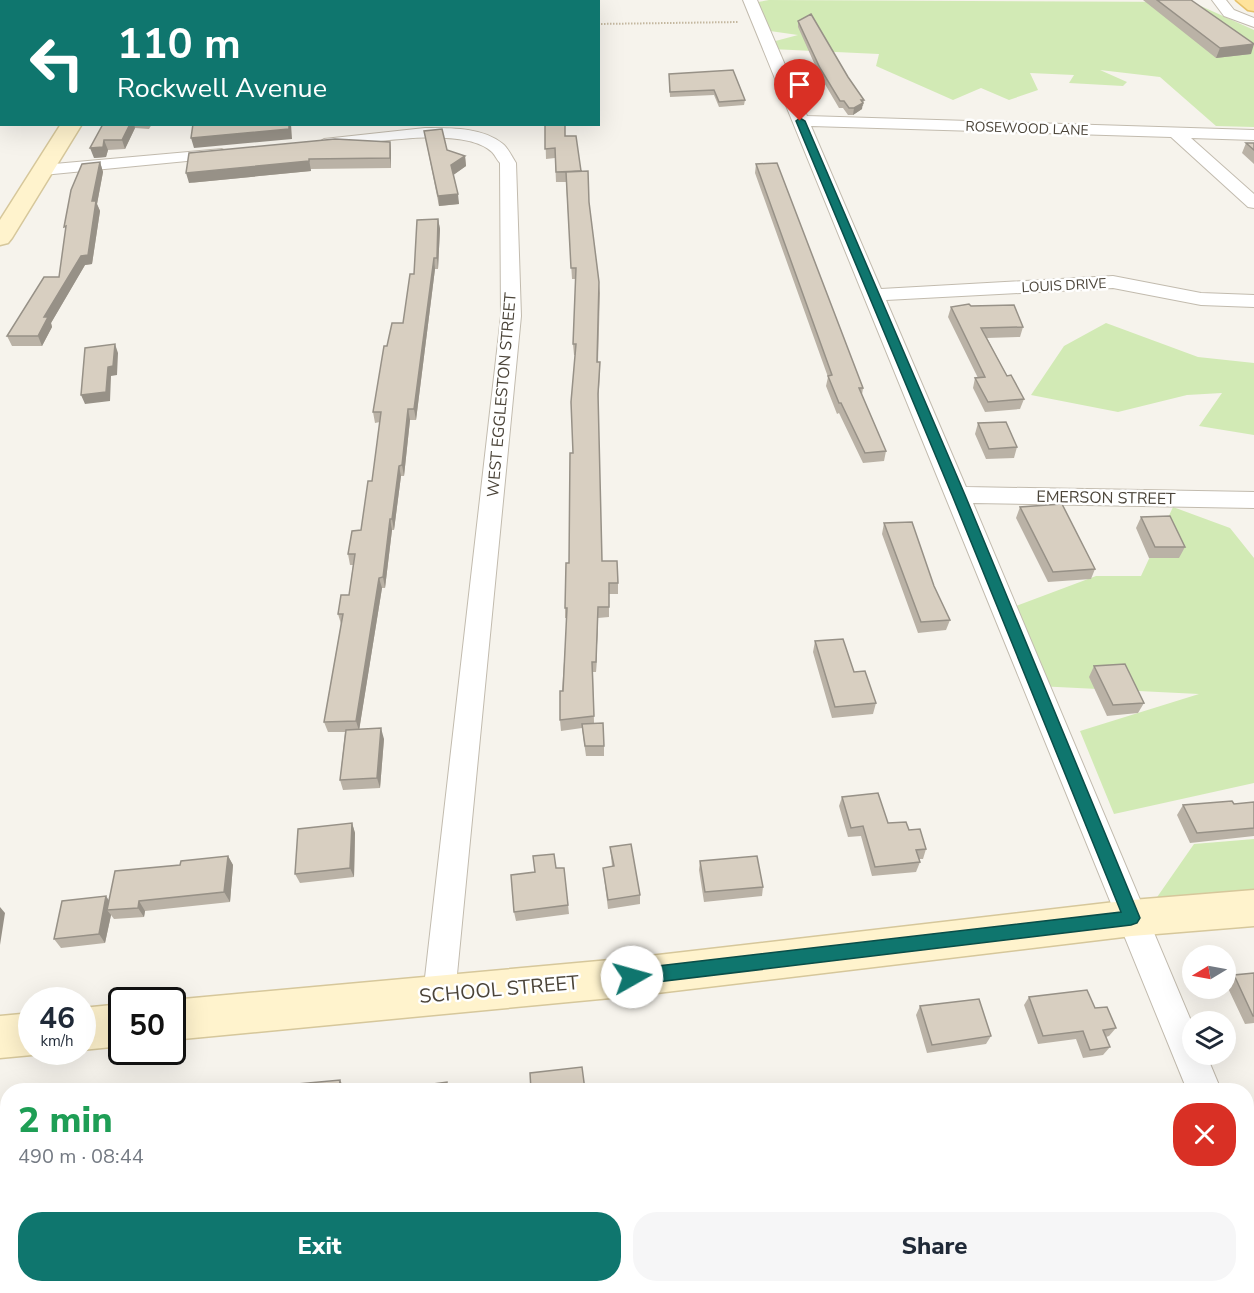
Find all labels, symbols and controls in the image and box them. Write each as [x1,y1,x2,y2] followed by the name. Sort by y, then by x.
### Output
[117,16,241,73] text: 110 m
[18,24,96,102] icon: left
[774,59,825,121] pin
[783,68,816,101] icon: arrive
[117,70,327,107] text: Rockwell Avenue
[965,117,1089,140] street label: ROSEWOOD LANE
[1021,274,1107,297] street label: LOUIS DRIVE
[482,292,522,498] street label: WEST EGGLESTON STREET
[1036,486,1176,510] street label: EMERSON STREET
[600,945,664,1009] position arrow
[1182,945,1236,999] north arrow
[1182,945,1236,1065] map controls
[418,969,580,1010] street label: SCHOOL STREET
[108,987,186,1065] speed limit sign: 50
[39,998,75,1039] text: 46
[1182,1011,1236,1065] button: layers
[40,1031,74,1051] text: km/h
[18,1096,113,1145] text: 2 min
[1173,1103,1236,1166] button: close
[18,1143,144,1170] text: 490 m · 08:44
[18,1212,621,1281] button: Exit
[633,1212,1236,1281] button: Share

